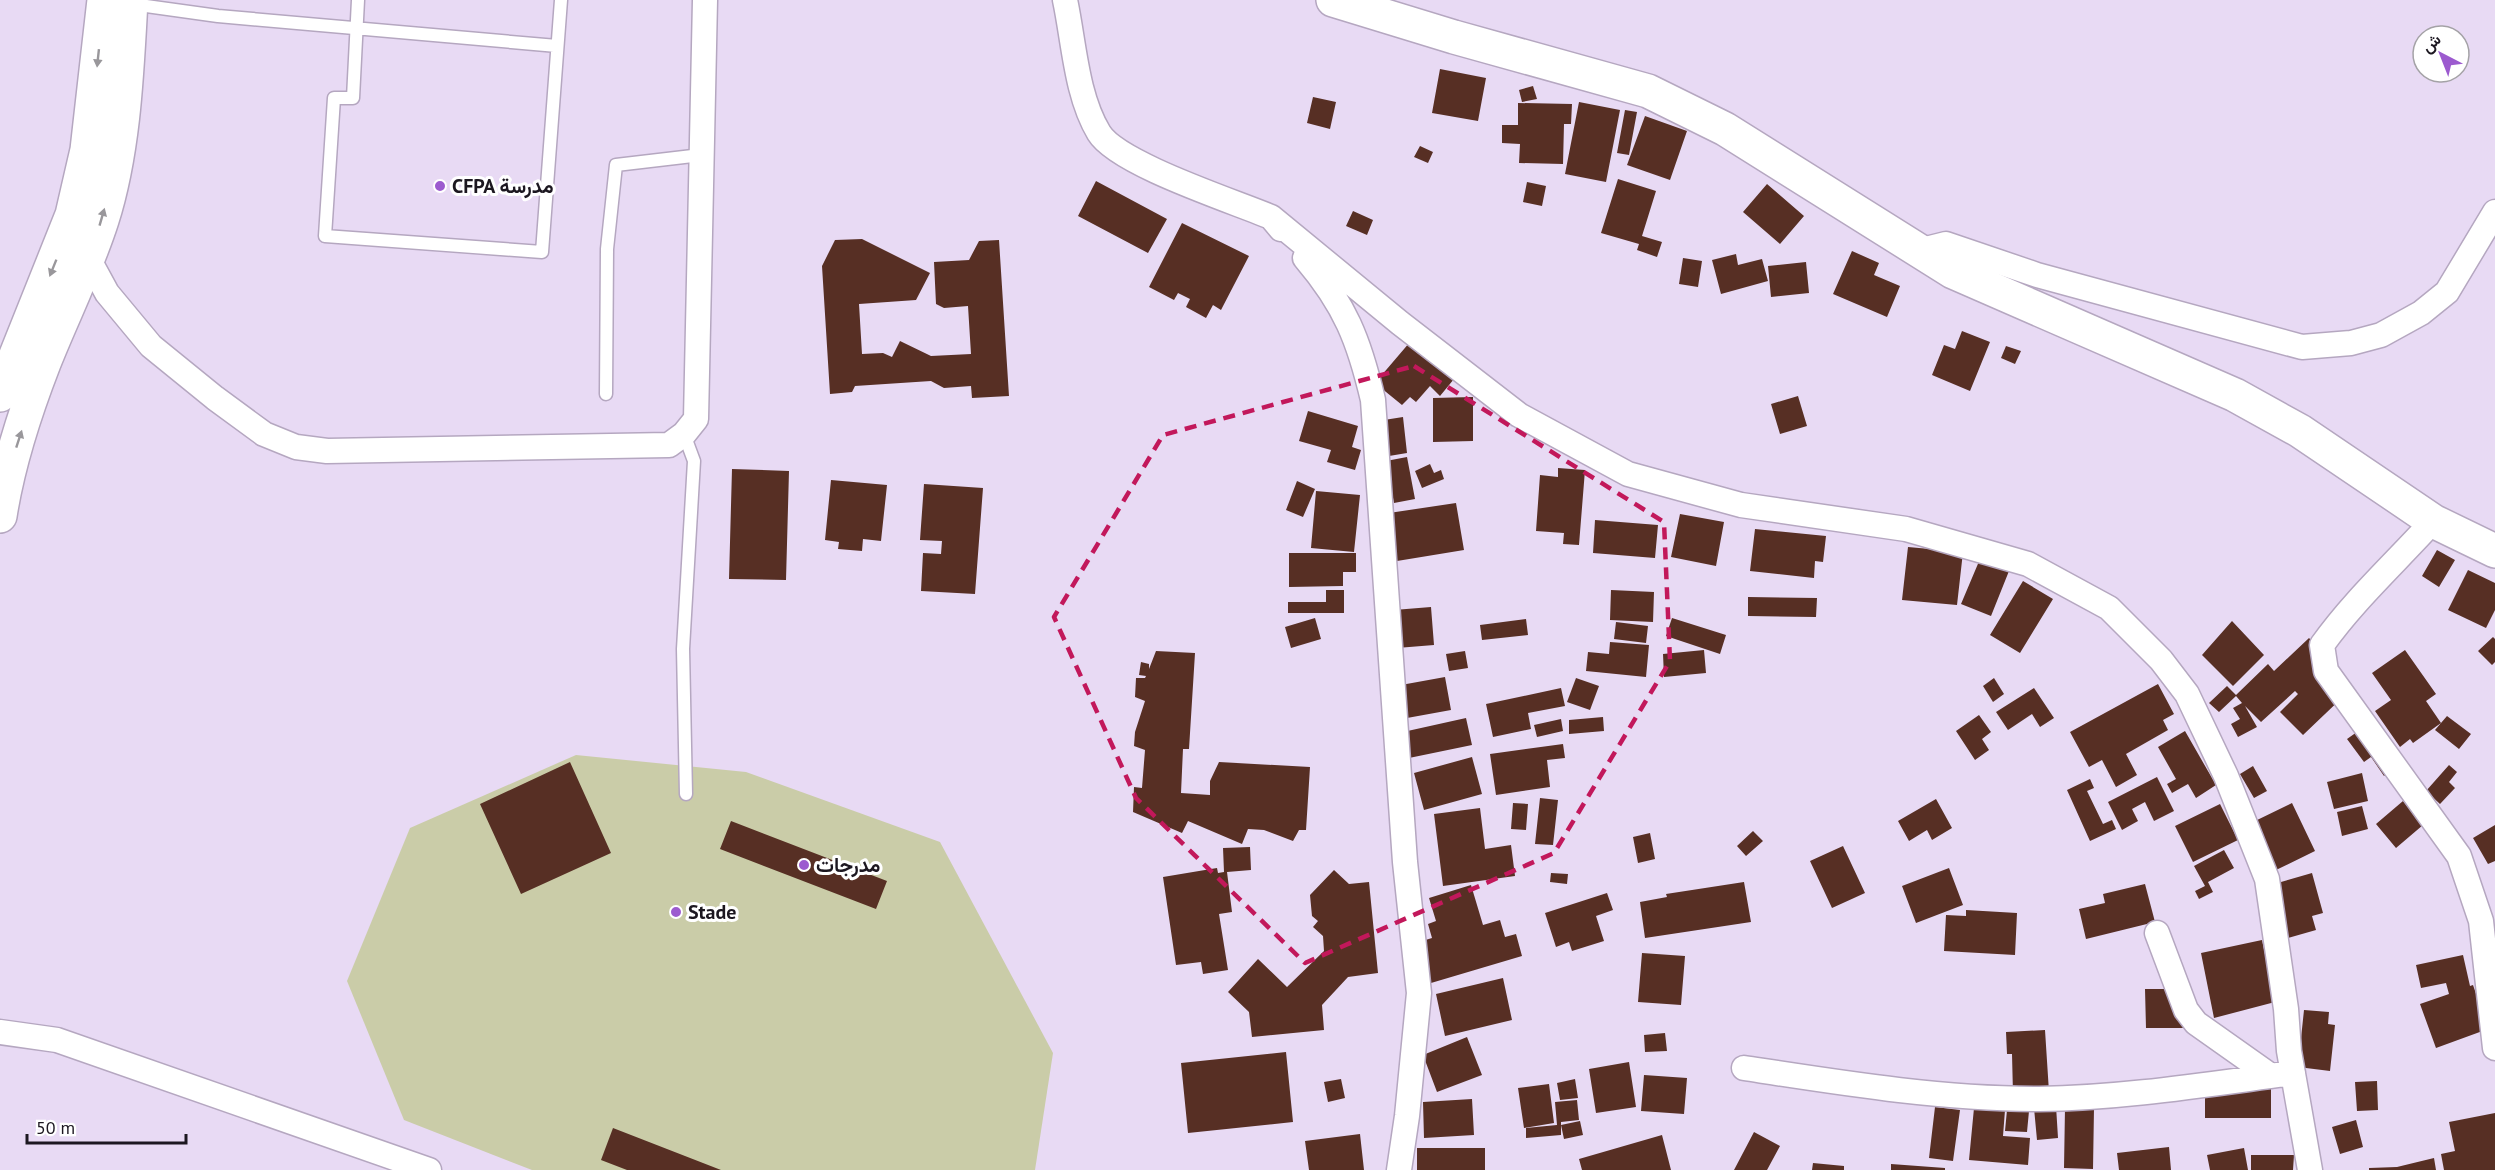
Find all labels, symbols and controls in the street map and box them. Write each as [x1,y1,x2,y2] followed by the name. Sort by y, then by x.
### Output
[2411,24,2471,84] north arrow
[2417,29,2445,57] text: ش
[93,49,103,68] one-way arrow
[452,173,554,199] place label: CFPA مدرسة
[433,179,447,193] marker: CFPA مدرسة
[98,208,107,226] one-way arrow
[48,260,58,278] one-way arrow
[14,430,24,448] one-way arrow
[816,852,881,878] place label: مدرجات
[797,858,811,872] marker: مدرجات
[688,899,736,925] place label: Stade
[669,905,683,919] marker: Stade
[27,1107,186,1145] scale bar
[36,1116,75,1139] text: 50 m

